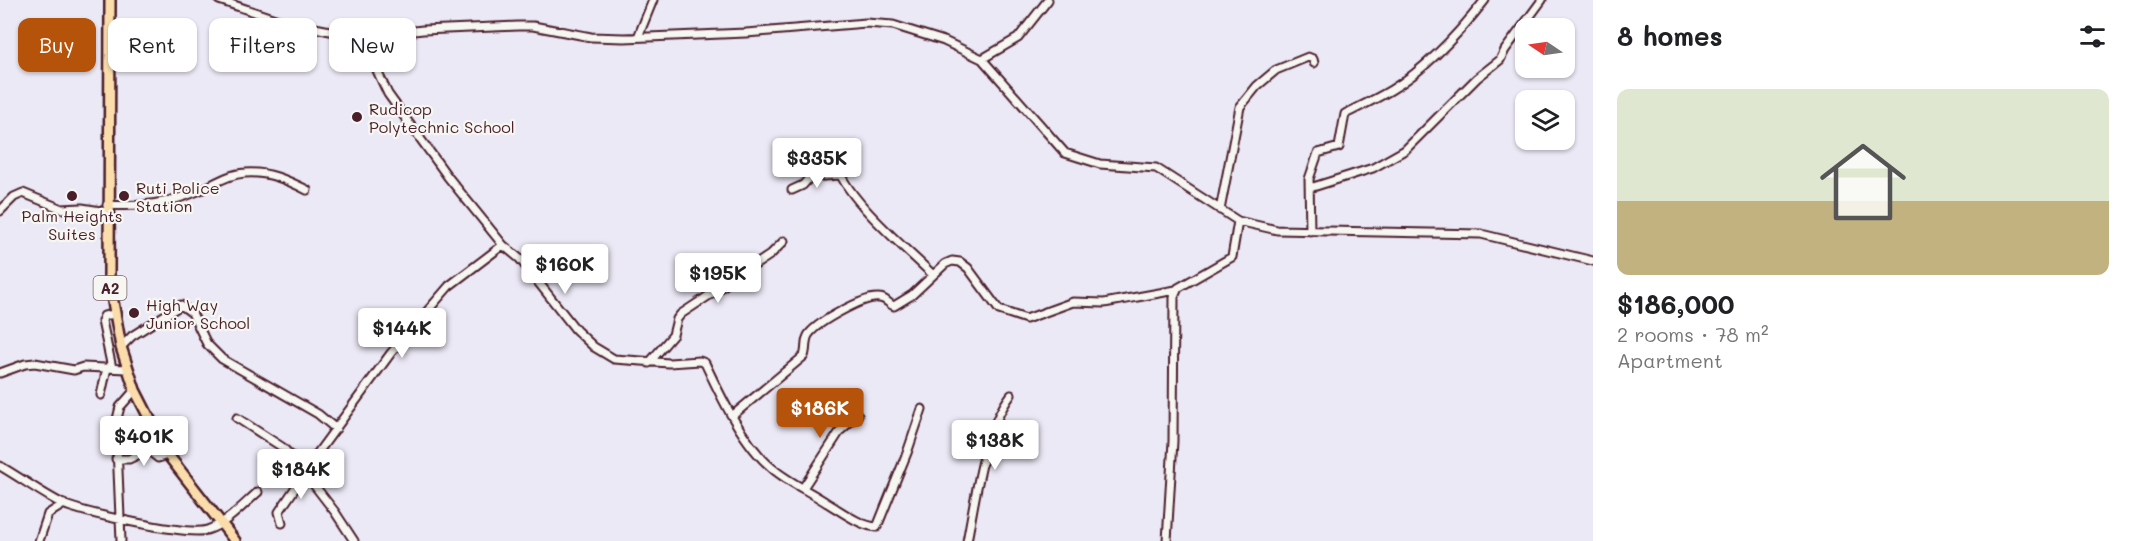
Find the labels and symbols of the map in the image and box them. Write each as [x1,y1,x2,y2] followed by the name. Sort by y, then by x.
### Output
[1515,18,1575,78] north arrow
[369,98,515,137] place label: Rudicop Polytechnic School
[350,110,364,124] marker: Rudicop Polytechnic School
[775,138,859,189] pin: $335K
[136,177,220,216] place label: Ruti Police Station
[65,189,79,203] marker: Palm Heights Suites
[117,189,131,203] marker: Ruti Police Station
[22,205,122,244] place label: Palm Heights Suites
[523,244,607,295] pin: $160K
[676,253,760,304] pin: $195K
[94,276,126,300] road number: A2
[146,294,250,333] place label: High Way Junior School
[127,306,141,320] marker: High Way Junior School
[360,308,444,359] pin: $144K
[778,388,862,439] pin: $186K
[102,416,186,467] pin: $401K
[953,420,1037,471] pin: $138K
[259,449,343,500] pin: $184K

